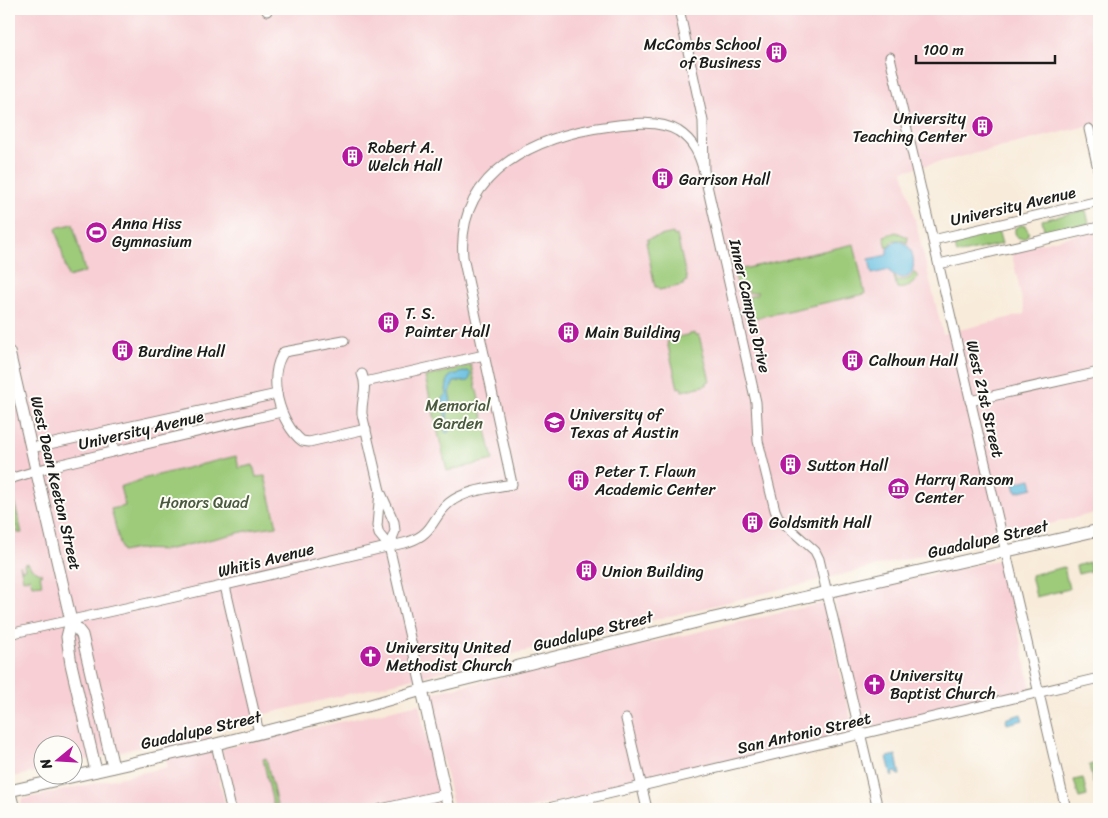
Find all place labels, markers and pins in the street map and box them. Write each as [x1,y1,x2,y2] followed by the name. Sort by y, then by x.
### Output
[644,30,762,77] place label: McCombs School of Business
[765,41,789,65] building icon: McCombs School of Business
[853,104,967,151] place label: University Teaching Center
[970,115,994,139] building icon: University Teaching Center
[368,133,443,180] place label: Robert A. Welch Hall
[340,144,364,168] building icon: Robert A. Welch Hall
[679,165,771,194] place label: Garrison Hall
[651,167,675,191] building icon: Garrison Hall
[111,209,192,256] place label: Anna Hiss Gymnasium
[84,220,108,244] sports icon: Anna Hiss Gymnasium
[405,299,490,346] place label: T. S. Painter Hall
[377,310,401,334] building icon: T. S. Painter Hall
[585,318,681,347] place label: Main Building
[557,320,581,344] building icon: Main Building
[138,337,226,366] place label: Burdine Hall
[110,339,134,363] building icon: Burdine Hall
[869,346,958,375] place label: Calhoun Hall
[841,348,865,372] building icon: Calhoun Hall
[570,400,679,447] place label: University of Texas at Austin
[542,411,566,435] school or university icon: University of Texas at Austin
[807,451,889,480] place label: Sutton Hall
[779,453,803,477] building icon: Sutton Hall
[594,457,717,504] place label: Peter T. Flawn Academic Center
[915,465,1014,512] place label: Harry Ransom Center
[567,468,591,492] building icon: Peter T. Flawn Academic Center
[887,476,911,500] museum icon: Harry Ransom Center
[769,508,872,537] place label: Goldsmith Hall
[741,510,765,534] building icon: Goldsmith Hall
[602,557,704,586] place label: Union Building
[574,559,598,583] building icon: Union Building
[386,633,512,680] place label: University United Methodist Church
[358,644,382,668] church icon: University United Methodist Church
[890,661,996,708] place label: University Baptist Church
[862,672,886,696] church icon: University Baptist Church

